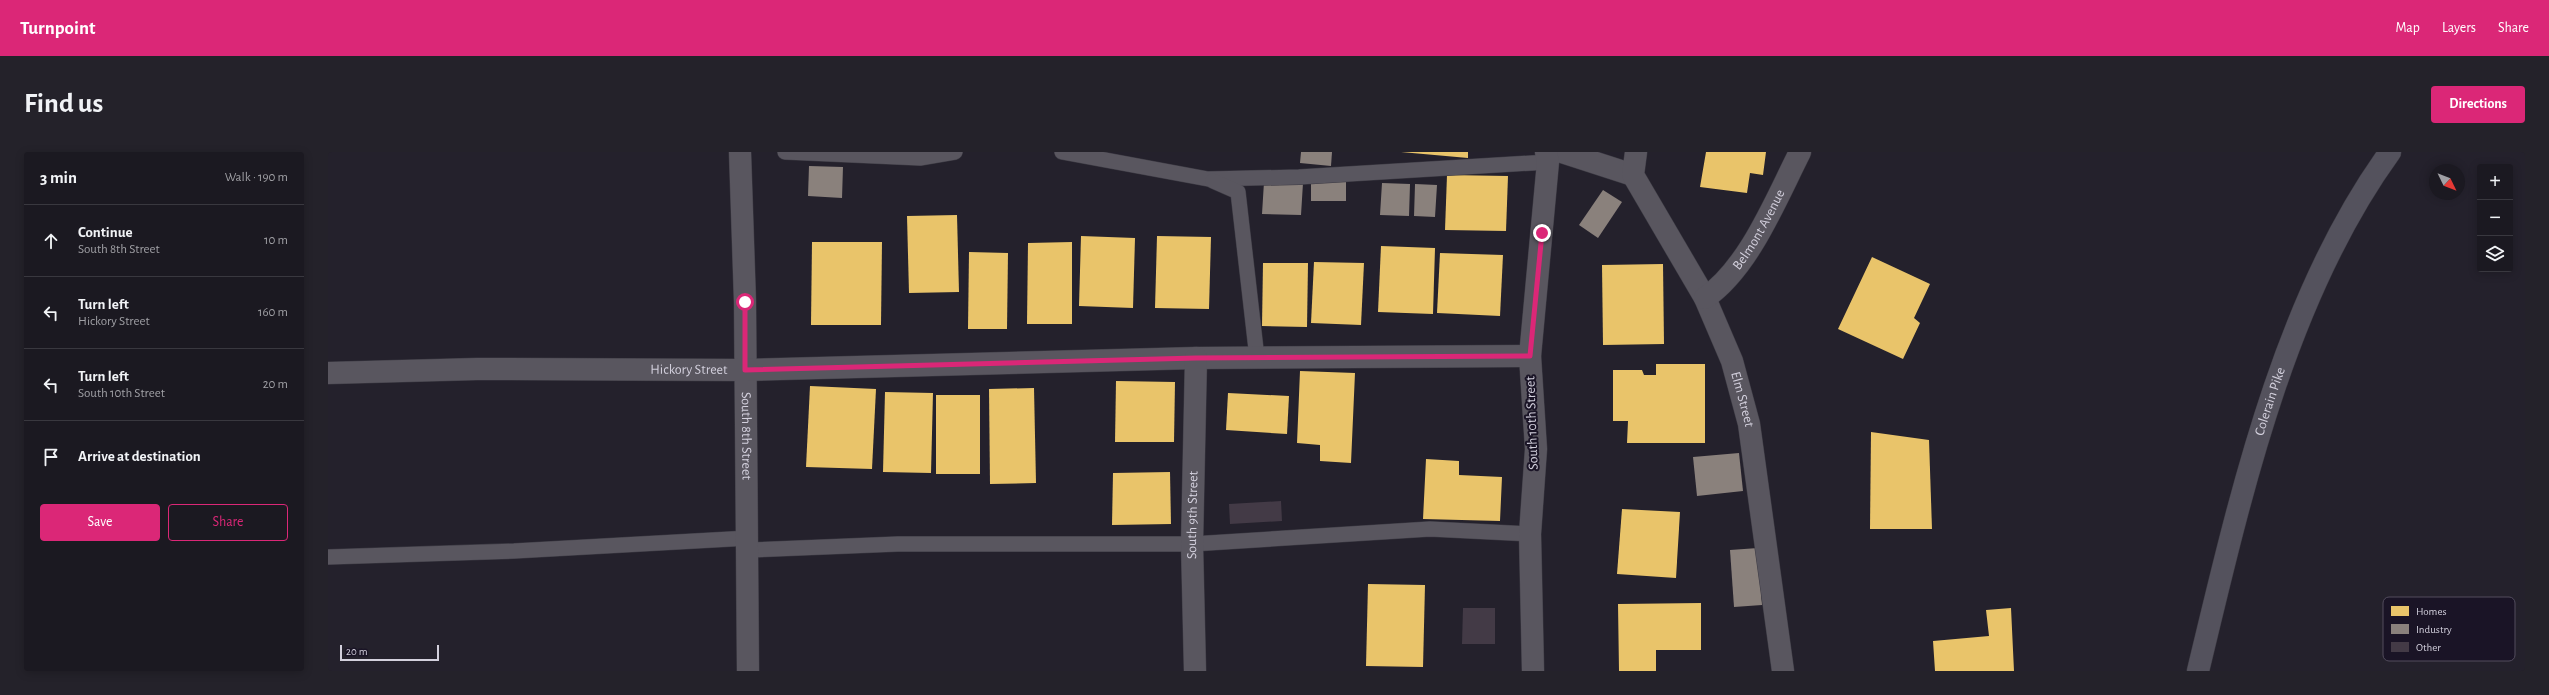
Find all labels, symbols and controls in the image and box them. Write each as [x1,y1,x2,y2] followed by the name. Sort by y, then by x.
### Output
[20,19,95,38] text: Turnpoint
[2395,21,2420,35] text: Map
[2442,21,2476,35] text: Layers
[2498,21,2529,35] text: Share
[2431,86,2525,123] button: Directions
[24,90,103,118] text: Find us
[2429,164,2465,200] north arrow
[2477,164,2513,272] map controls
[2477,164,2513,200] button: +
[40,169,77,186] text: 3 min
[225,171,288,184] text: Walk · 190 m
[1730,187,1787,273] street label: Belmont Avenue
[2477,200,2513,236] button: −
[1533,224,1551,242] route end
[78,225,133,240] text: Continue
[40,230,62,252] icon: ahead
[264,234,288,247] text: 10 m
[2477,236,2513,272] button: layers
[78,243,160,256] text: South 8th Street
[736,293,754,311] route start
[78,297,129,312] text: Turn left
[40,302,62,324] icon: left
[258,306,288,319] text: 160 m
[78,315,150,328] text: Hickory Street
[650,363,728,377] street label: Hickory Street
[2252,366,2288,437] street label: Colerain Pike
[78,369,129,384] text: Turn left
[1728,370,1756,428] street label: Elm Street
[40,374,62,396] icon: left
[1523,375,1541,470] street label: South 10th Street
[263,378,288,391] text: 20 m
[78,387,165,400] text: South 10th Street
[739,392,753,481] street label: South 8th Street
[40,446,62,468] icon: arrive
[78,449,201,464] text: Arrive at destination
[1185,470,1201,559] street label: South 9th Street
[40,504,160,541] button: Save
[168,504,288,541] button: Share
[2383,597,2515,661] legend
[2416,606,2447,617] text: Homes
[2416,624,2452,635] text: Industry
[2416,642,2441,653] text: Other
[340,643,439,662] scale bar
[346,646,367,657] text: 20 m

